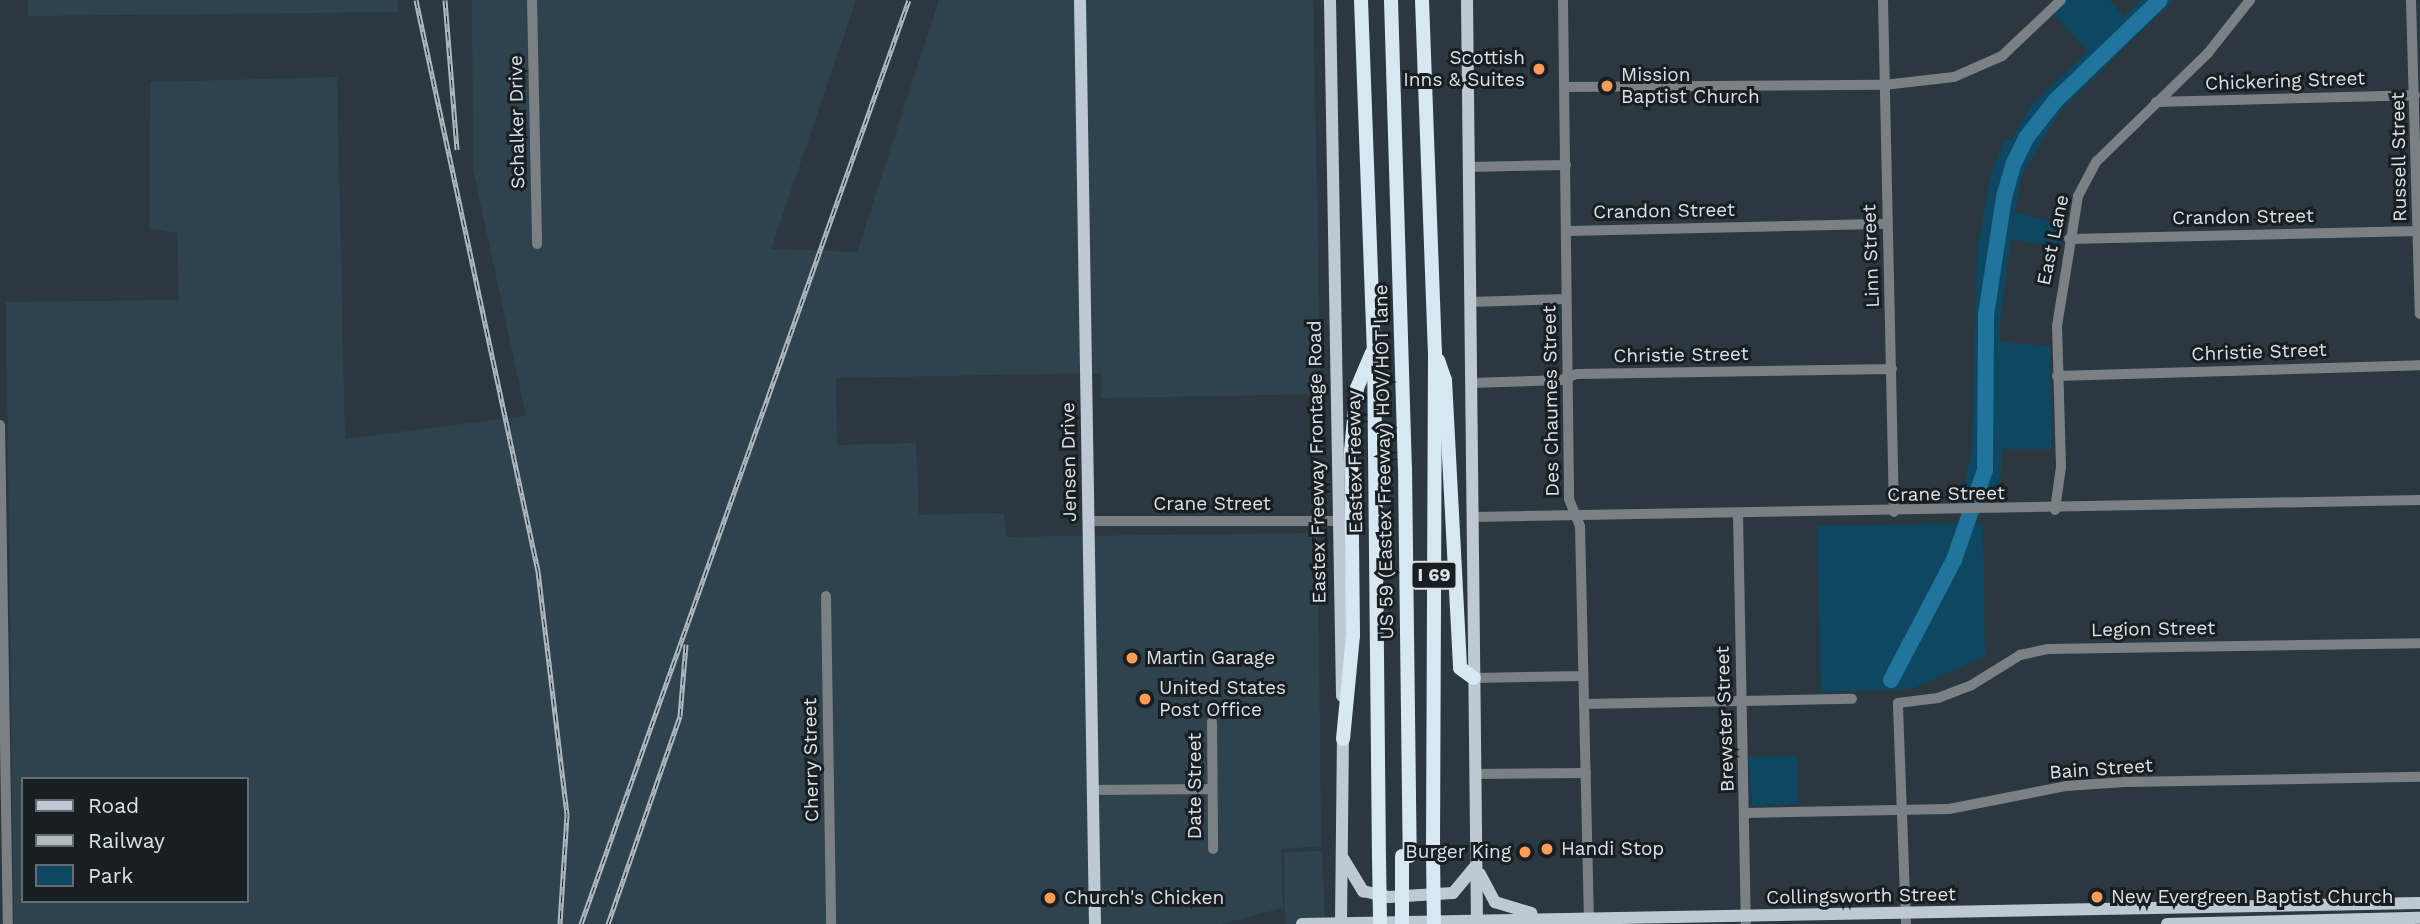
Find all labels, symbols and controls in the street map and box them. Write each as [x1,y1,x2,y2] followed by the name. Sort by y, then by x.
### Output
[1403,47,1525,91] place label: Scottish Inns & Suites
[504,55,530,189] street label: Schalker Drive
[1531,61,1547,77] marker: Scottish Inns & Suites
[1621,64,1760,108] place label: Mission Baptist Church
[2205,67,2365,95] street label: Chickering Street
[1599,78,1615,94] marker: Mission Baptist Church
[2386,92,2412,222] street label: Russell Street
[2032,193,2074,287] street label: East Lane
[1593,198,1735,224] street label: Crandon Street
[1858,204,1884,308] street label: Linn Street
[2172,204,2314,230] street label: Crandon Street
[1369,284,1399,640] street label: US 59 (Eastex Freeway) HOV/HOT lane
[1538,305,1564,497] street label: Des Chaumes Street
[1303,320,1331,604] street label: Eastex Freeway Frontage Road
[2191,338,2327,366] street label: Christie Street
[1613,342,1749,368] street label: Christie Street
[1342,390,1368,534] street label: Eastex Freeway
[1057,402,1081,522] street label: Jensen Drive
[1887,482,2005,506] street label: Crane Street
[1153,493,1271,515] street label: Crane Street
[1410,560,1458,590] road number: I 69
[2091,617,2215,641] street label: Legion Street
[1711,645,1739,793] street label: Brewster Street
[1146,647,1275,669] place label: Martin Garage
[1124,650,1140,666] marker: Martin Garage
[1159,677,1286,721] place label: United States Post Office
[1137,691,1153,707] marker: United States Post Office
[799,697,823,823] street label: Cherry Street
[1184,733,1206,839] street label: Date Street
[2049,754,2153,784] street label: Bain Street
[21,777,248,903] legend
[88,793,139,818] text: Road
[88,828,165,853] text: Railway
[1561,838,1664,860] place label: Handi Stop
[1405,841,1511,863] place label: Burger King
[1539,841,1555,857] marker: Handi Stop
[1517,844,1533,860] marker: Burger King
[88,863,133,888] text: Park
[1766,883,1956,909] street label: Collingsworth Street
[2111,886,2394,908] place label: New Evergreen Baptist Church
[1064,887,1224,909] place label: Church's Chicken
[2089,889,2105,905] marker: New Evergreen Baptist Church
[1042,890,1058,906] marker: Church's Chicken

